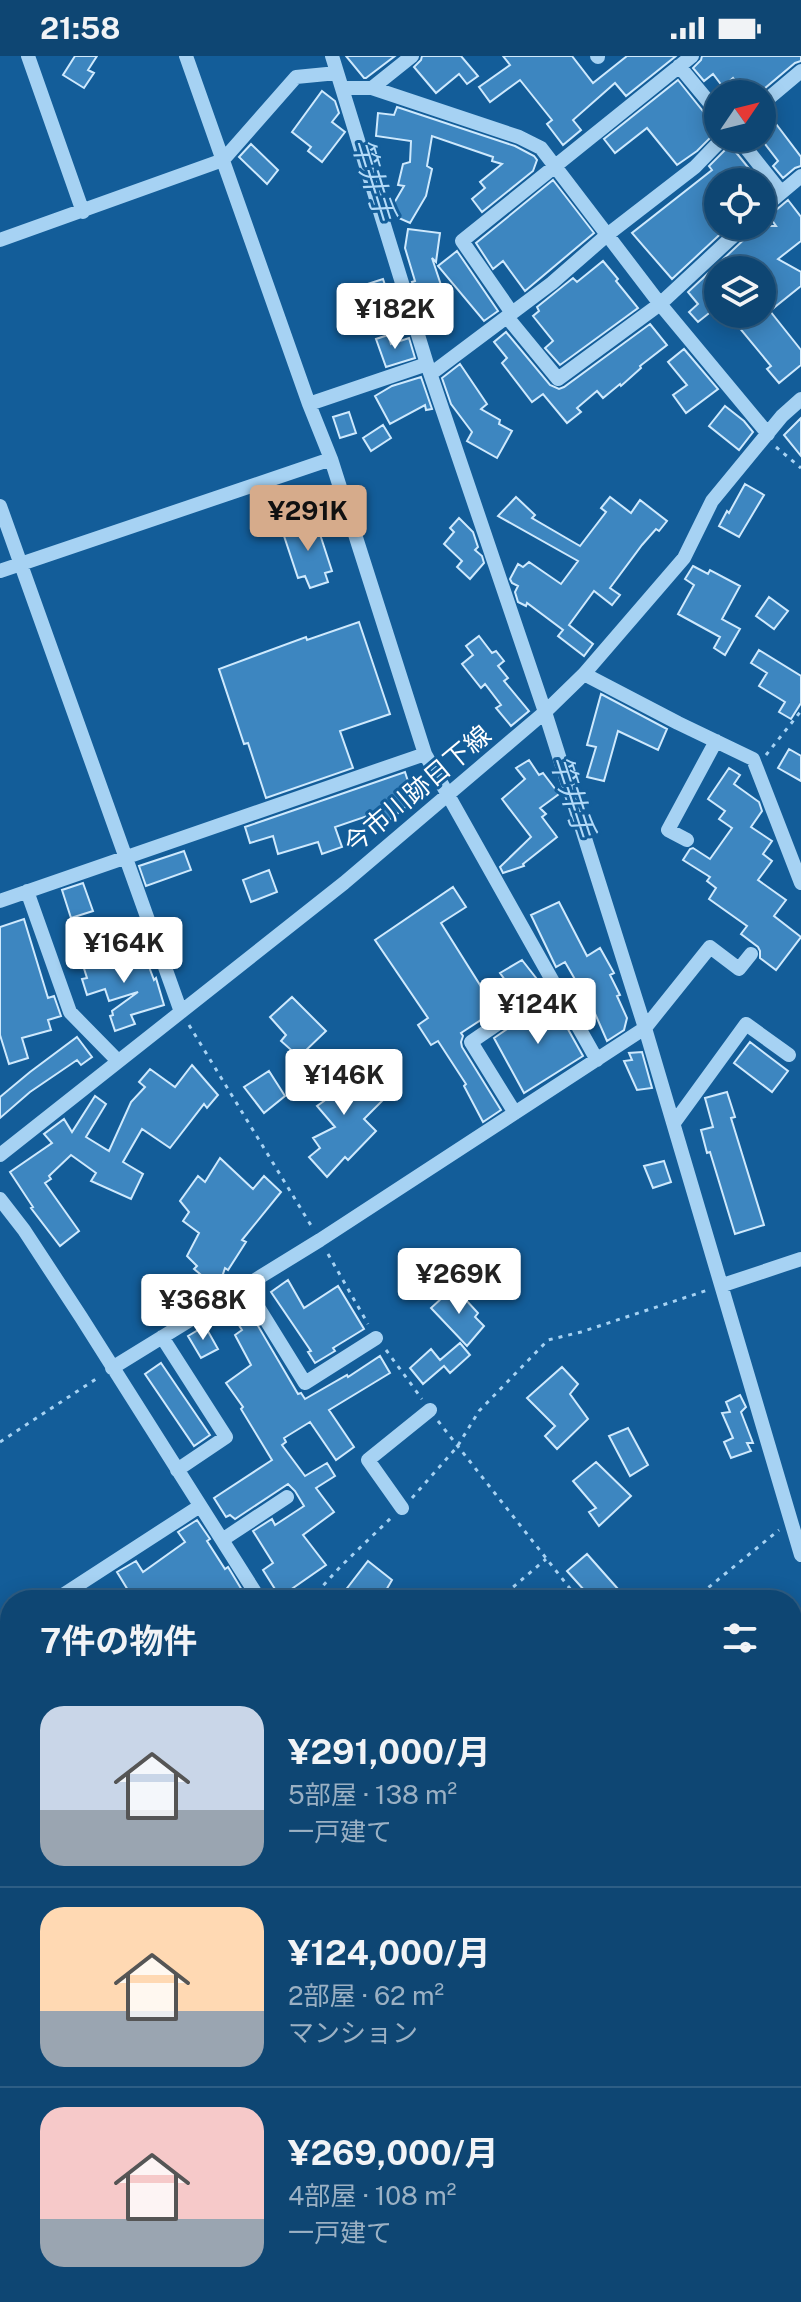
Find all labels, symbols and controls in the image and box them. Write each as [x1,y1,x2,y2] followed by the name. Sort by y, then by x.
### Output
[40,10,120,46] text: 21:58
[704,80,776,152] north arrow
[704,80,776,328] map controls
[346,134,403,226] water label: 竿井手
[704,168,776,240] button: locate
[704,256,776,328] button: layers
[339,283,451,351] pin: ¥182K
[355,293,435,324] text: ¥182K
[252,485,364,553] pin: ¥291K
[268,495,348,526] text: ¥291K
[337,719,497,859] street label: 今市川跡日下線
[544,751,602,843] water label: 竿井手
[68,917,180,985] pin: ¥164K
[83,927,165,958] text: ¥164K
[482,978,594,1046] pin: ¥124K
[498,988,578,1019] text: ¥124K
[288,1049,400,1117] pin: ¥146K
[303,1059,385,1090] text: ¥146K
[403,1248,515,1316] pin: ¥269K
[416,1258,502,1289] text: ¥269K
[147,1274,259,1342] pin: ¥368K
[159,1284,247,1315] text: ¥368K
[718,1616,762,1660] icon: filters
[40,1621,197,1661] text: 7件の物件
[288,1732,491,1772] text: ¥291,000/月
[104,1738,200,1834] icon: home
[288,1779,457,1810] text: 5部屋 · 138 m²
[288,1816,392,1847] text: 一戸建て
[288,1933,491,1973] text: ¥124,000/月
[104,1939,200,2035] icon: home
[288,1980,444,2011] text: 2部屋 · 62 m²
[288,2017,418,2048] text: マンション
[288,2133,499,2173] text: ¥269,000/月
[104,2139,200,2235] icon: home
[288,2180,456,2211] text: 4部屋 · 108 m²
[288,2217,392,2248] text: 一戸建て

